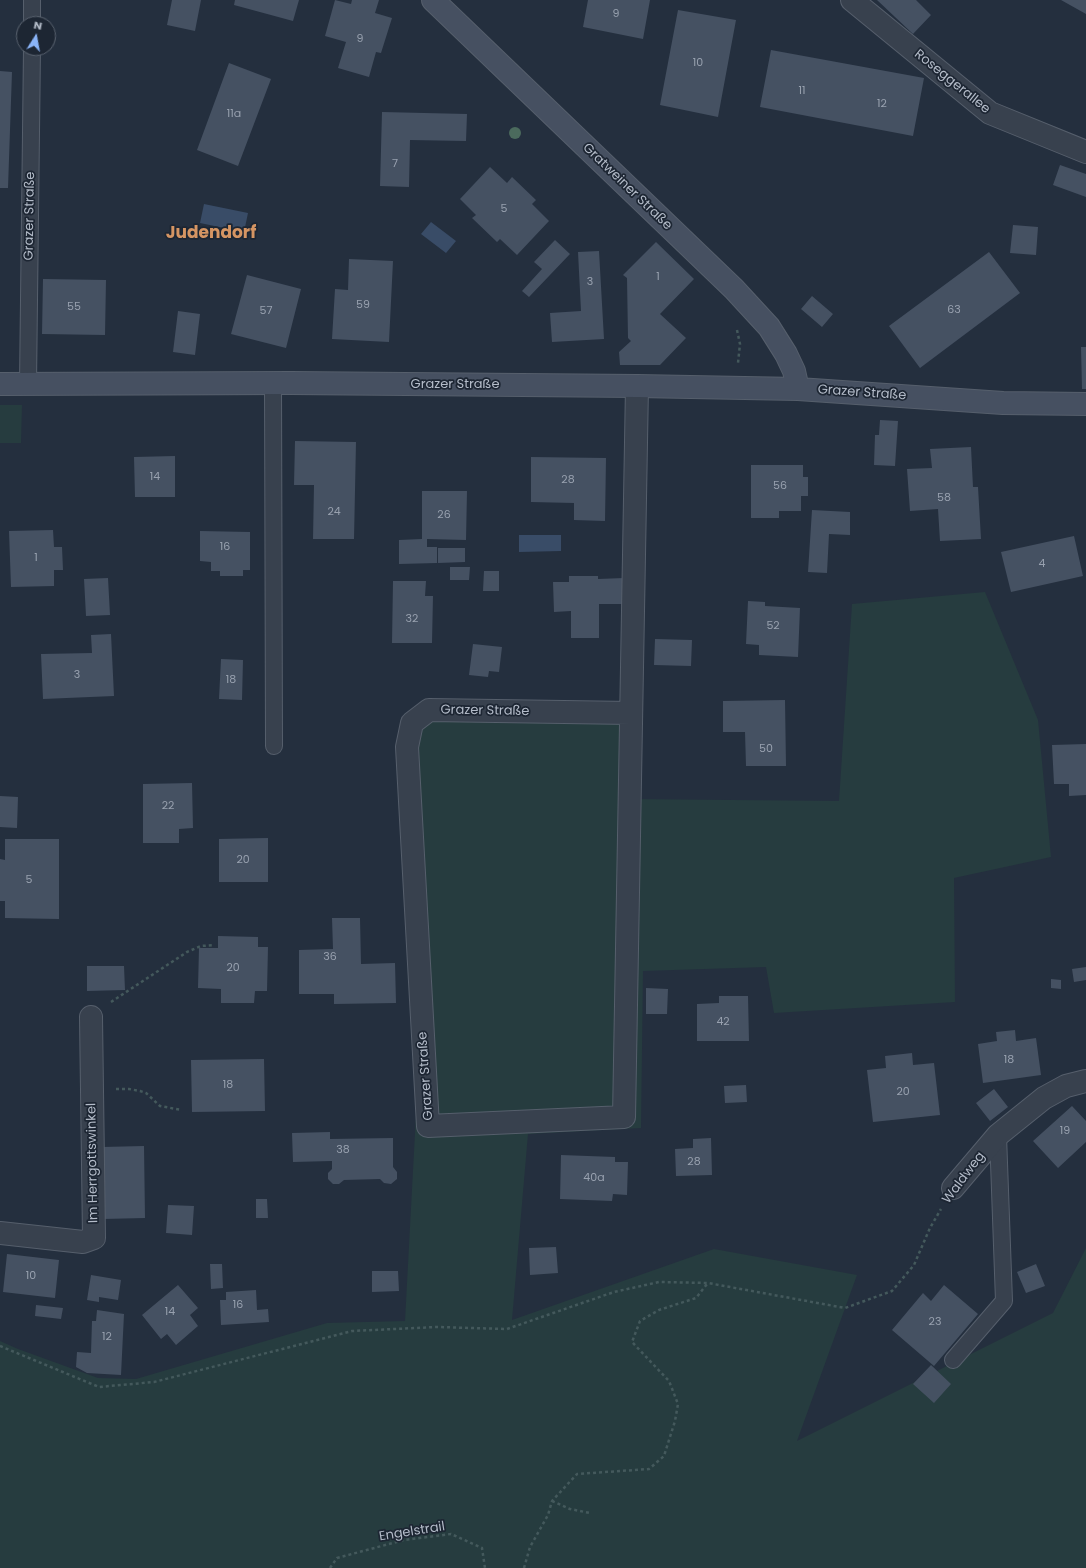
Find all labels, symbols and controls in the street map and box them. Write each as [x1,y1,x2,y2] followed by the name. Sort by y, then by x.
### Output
[613,7,619,21] house number: 9
[16,16,56,56] north arrow
[33,17,44,34] text: N
[357,32,363,46] house number: 9
[911,47,993,117] street label: Roseggerallee
[693,56,703,70] house number: 10
[798,84,806,98] house number: 11
[877,97,887,111] house number: 12
[227,107,241,121] house number: 11a
[579,140,675,234] street label: Gratweiner Straße
[392,157,398,171] house number: 7
[21,171,39,261] street label: Grazer Straße
[501,202,507,216] house number: 5
[166,224,256,244] district label: Judendorf
[656,270,660,284] house number: 1
[587,275,593,289] house number: 3
[356,298,370,312] house number: 59
[67,300,81,314] house number: 55
[947,303,961,317] house number: 63
[260,304,272,318] house number: 57
[411,377,499,393] street label: Grazer Straße
[817,382,907,404] street label: Grazer Straße
[150,470,160,484] house number: 14
[561,473,575,487] house number: 28
[773,479,787,493] house number: 56
[937,491,951,505] house number: 58
[327,505,341,519] house number: 24
[437,508,451,522] house number: 26
[220,540,230,554] house number: 16
[34,551,38,565] house number: 1
[1039,557,1045,571] house number: 4
[406,612,418,626] house number: 32
[766,619,780,633] house number: 52
[74,668,80,682] house number: 3
[226,673,236,687] house number: 18
[440,702,530,720] street label: Grazer Straße
[759,742,773,756] house number: 50
[162,799,174,813] house number: 22
[236,853,250,867] house number: 20
[26,873,32,887] house number: 5
[323,950,337,964] house number: 36
[226,961,240,975] house number: 20
[716,1015,730,1029] house number: 42
[415,1031,437,1121] street label: Grazer Straße
[1004,1053,1014,1067] house number: 18
[223,1078,233,1092] house number: 18
[896,1085,910,1099] house number: 20
[84,1103,102,1223] street label: Im Herrgottswinkel
[1060,1124,1070,1138] house number: 19
[336,1143,350,1157] house number: 38
[939,1149,989,1207] street label: Waldweg
[687,1155,701,1169] house number: 28
[583,1171,605,1185] house number: 40a
[26,1269,36,1283] house number: 10
[233,1298,243,1312] house number: 16
[165,1305,175,1319] house number: 14
[929,1315,941,1329] house number: 23
[102,1330,112,1344] house number: 12
[378,1519,446,1545] street label: Engelstrail

